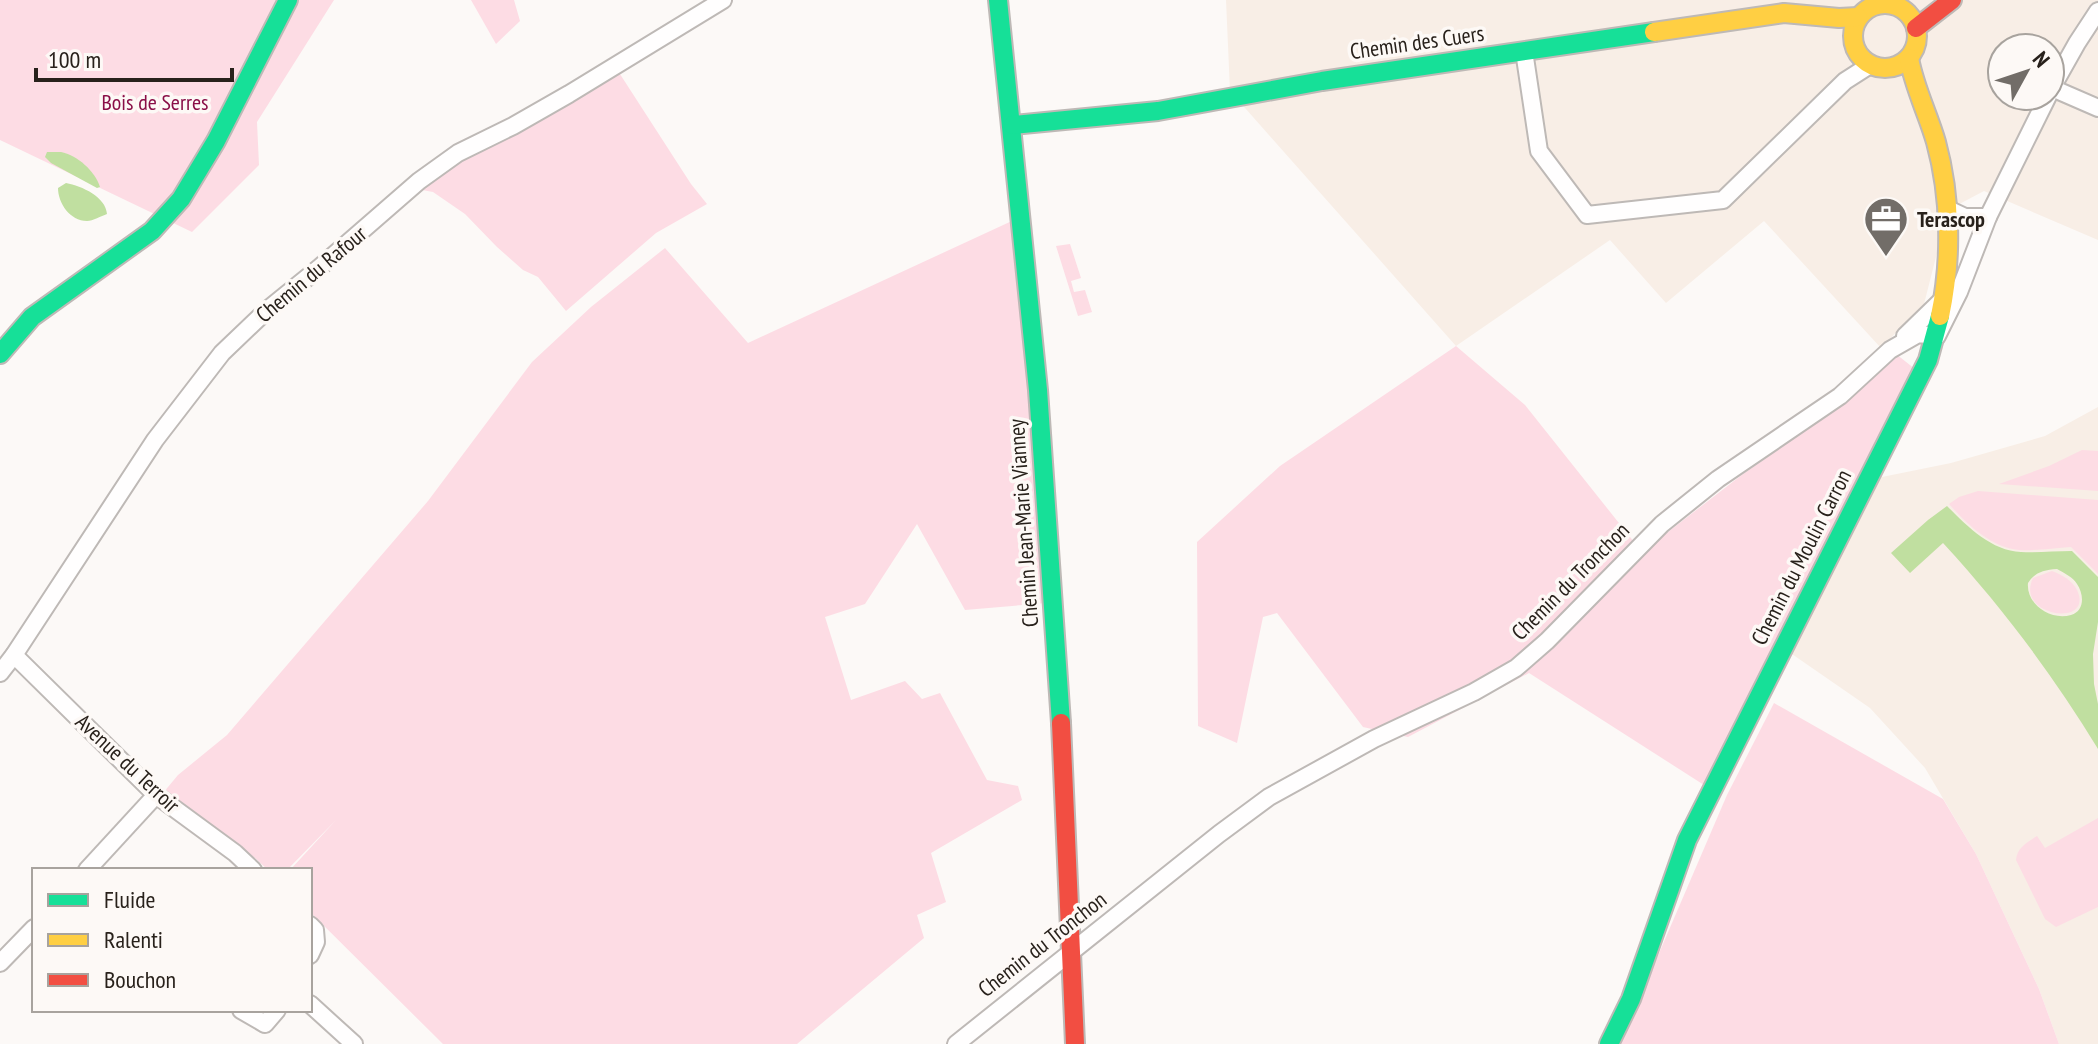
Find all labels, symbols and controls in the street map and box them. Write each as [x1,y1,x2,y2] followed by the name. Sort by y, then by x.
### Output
[1348,19,1486,65] street label: Chemin des Cuers
[36,32,232,82] scale bar
[1986,32,2066,112] north arrow
[48,44,101,75] text: 100 m
[2027,46,2056,73] text: N
[101,88,209,116] park label: Bois de Serres
[1862,195,1910,258] office icon: Terascop
[1917,205,1985,233] place label: Terascop
[250,220,372,328] street label: Chemin du Rafour
[1002,417,1044,628] street label: Chemin Jean-Marie Vianney
[1745,465,1857,649] street label: Chemin du Moulin Carron
[1505,516,1635,646] street label: Chemin du Tronchon
[70,708,186,818] street label: Avenue du Terroir
[32,868,312,1012] legend
[104,884,155,915] text: Fluide
[972,885,1112,1003] street label: Chemin du Tronchon
[104,924,163,955] text: Ralenti
[104,964,176,995] text: Bouchon

